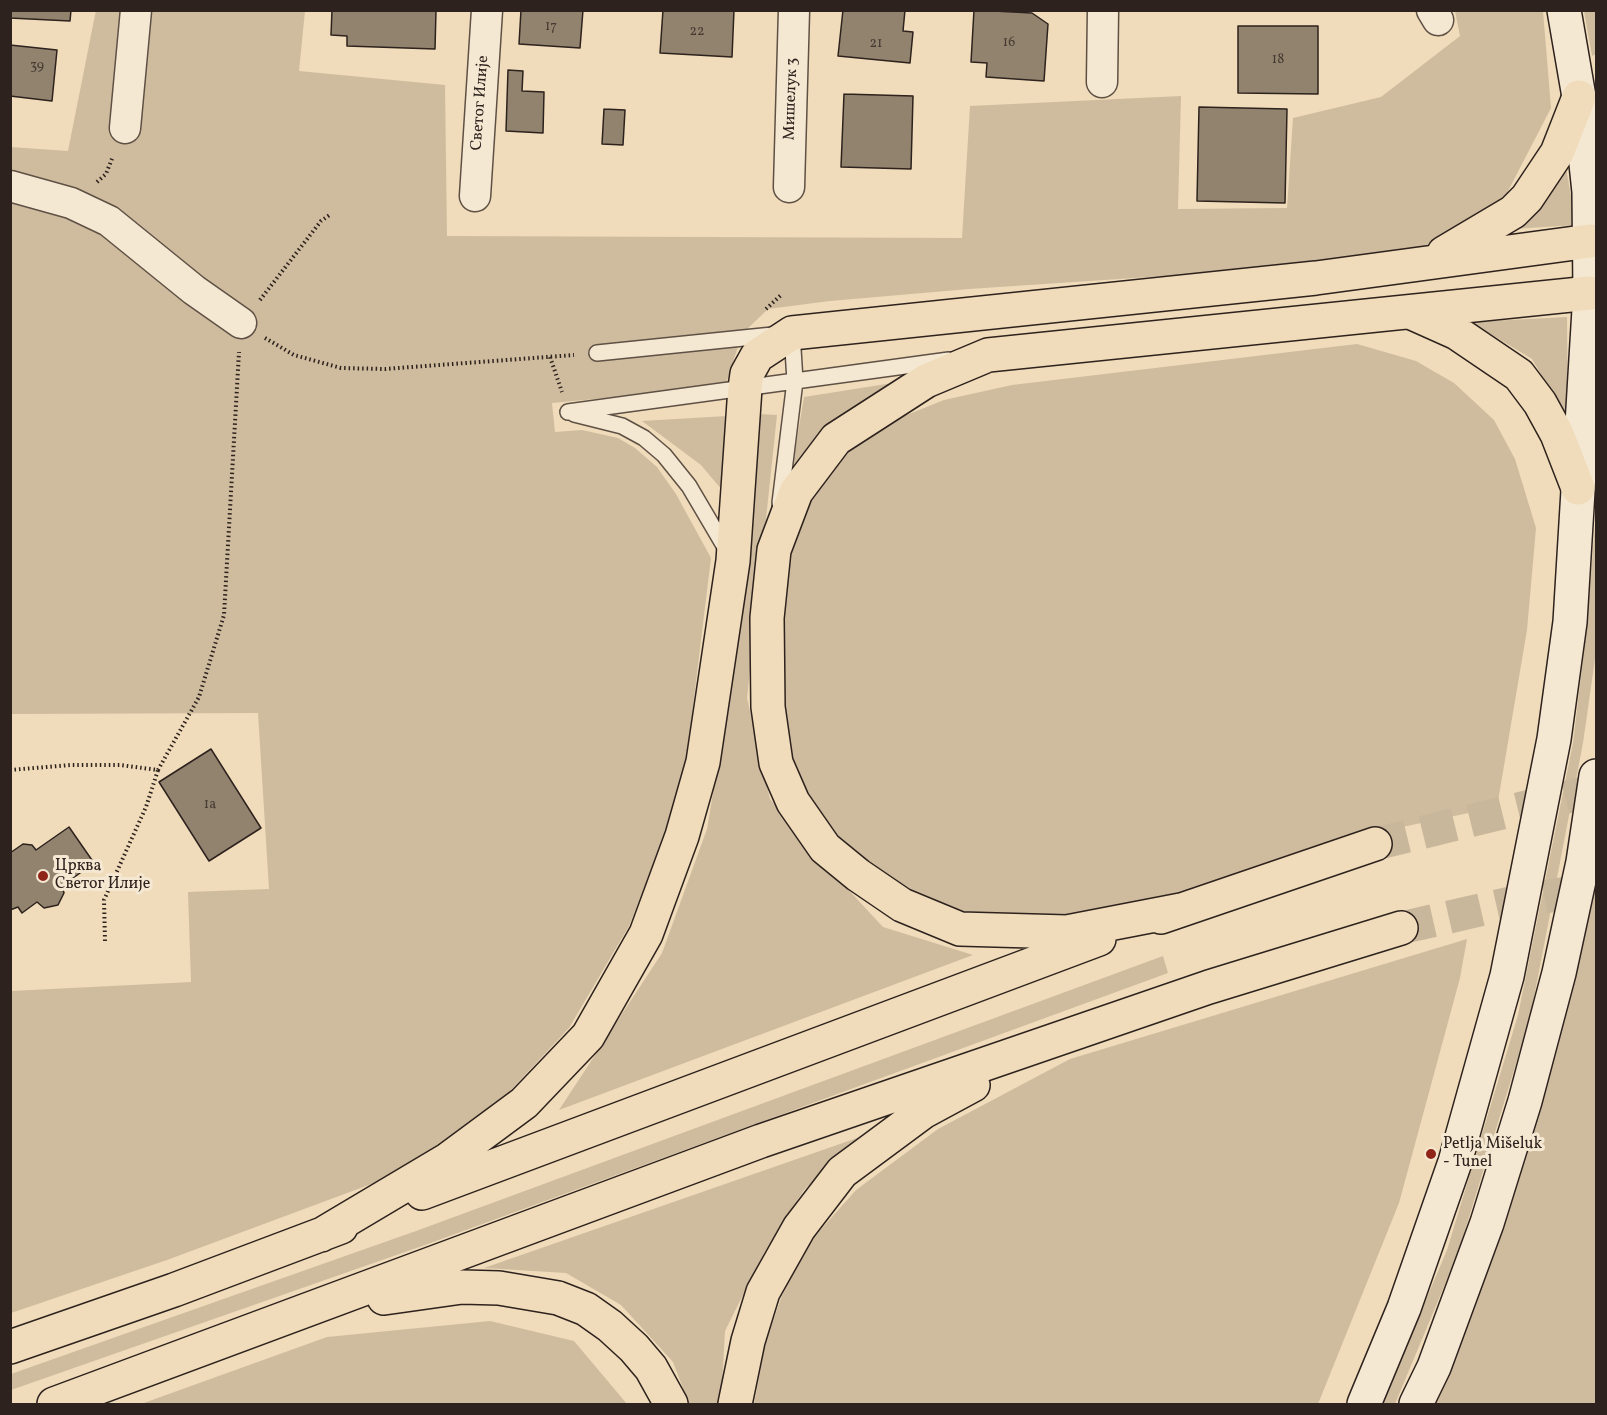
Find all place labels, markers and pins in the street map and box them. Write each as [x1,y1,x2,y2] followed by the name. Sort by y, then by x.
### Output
[55,857,150,895] place label: Црква Светог Илије
[36,869,50,883] marker: Црква Светог Илије
[1443,1135,1542,1173] place label: Petlja Mišeluk - Tunel
[1424,1147,1438,1161] marker: Petlja Mišeluk - Tunel

